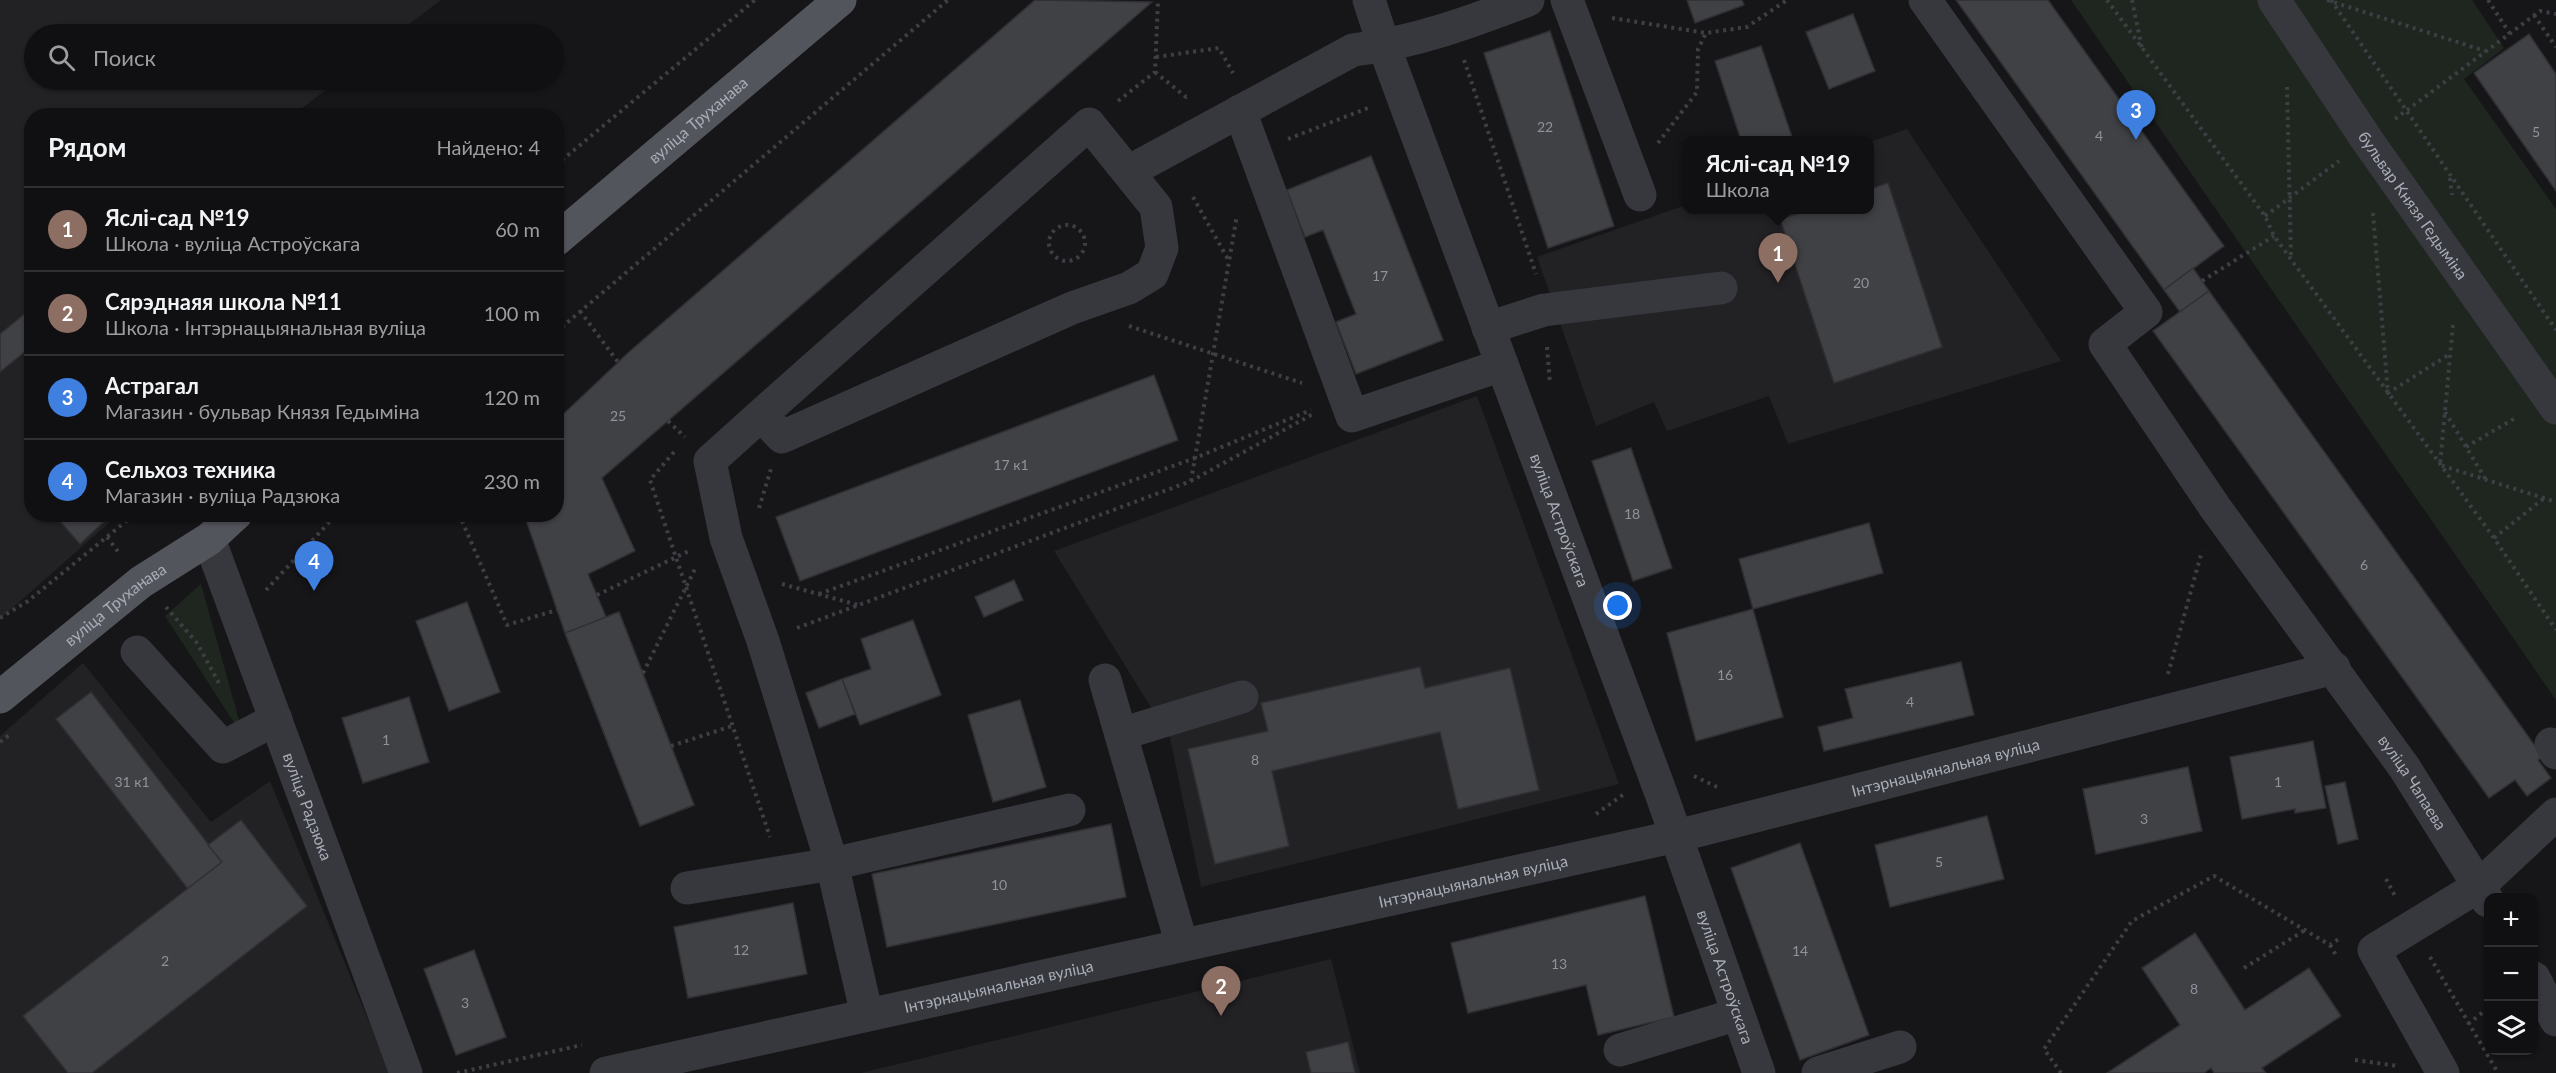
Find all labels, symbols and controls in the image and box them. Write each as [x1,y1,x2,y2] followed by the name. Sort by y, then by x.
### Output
[24,24,564,90] search box
[45,41,78,74] icon: search
[93,44,156,71] text: Поиск
[644,72,751,167] street label: вуліца Труханава
[2116,90,2156,140] pin: 3
[1537,118,1553,135] house number: 22
[2532,123,2540,140] house number: 5
[2095,127,2103,144] house number: 4
[2355,127,2472,283] street label: бульвар Князя Гедыміна
[48,131,126,163] text: Рядом
[437,135,540,159] text: Найдено: 4
[1682,136,1874,214] popup
[1706,150,1850,177] text: Яслі-сад №19
[1706,177,1770,201] text: Школа
[105,204,250,231] text: Яслі-сад №19
[62,217,73,241] text: 1
[495,217,540,241] text: 60 m
[105,231,360,255] text: Школа · вуліца Астроўскага
[1758,234,1798,283] pin: 1
[1372,267,1388,284] house number: 17
[1853,274,1869,291] house number: 20
[105,288,342,315] text: Сярэднаяя школа №11
[62,301,73,325] text: 2
[484,301,540,325] text: 100 m
[105,315,426,339] text: Школа · Інтэрнацыянальная вуліца
[105,372,199,399] text: Астрагал
[62,385,73,409] text: 3
[484,385,540,409] text: 120 m
[105,399,420,423] text: Магазин · бульвар Князя Гедыміна
[610,407,626,424] house number: 25
[1527,451,1594,589] street label: вуліца Астроўскага
[105,456,276,483] text: Сельхоз техника
[993,456,1029,473] house number: 17 к1
[62,469,73,493] text: 4
[484,469,540,493] text: 230 m
[105,483,340,507] text: Магазин · вуліца Радзюка
[1624,505,1640,522] house number: 18
[294,542,334,591] pin: 4
[2360,556,2368,573] house number: 6
[60,559,169,650] street label: вуліца Труханава
[1603,591,1632,620] your location
[1717,666,1733,683] house number: 16
[1906,693,1914,710] house number: 4
[382,731,390,748] house number: 1
[2375,731,2451,833] street label: вуліца Чапаева
[1849,734,2041,800] street label: Інтэрнацыянальная вуліца
[280,750,337,863] street label: вуліца Радзюка
[1251,751,1259,768] house number: 8
[114,773,150,790] house number: 31 к1
[2274,773,2282,790] house number: 1
[2140,810,2148,827] house number: 3
[1376,850,1569,911] street label: Інтэрнацыянальная вуліца
[1935,853,1943,870] house number: 5
[991,876,1007,893] house number: 10
[2484,893,2538,1055] map controls
[2484,893,2538,947] button: +
[1694,907,1758,1046] street label: вуліца Астроўскага
[733,941,749,958] house number: 12
[1792,942,1808,959] house number: 14
[2484,947,2538,1001] button: −
[161,952,169,969] house number: 2
[902,955,1095,1016] street label: Інтэрнацыянальная вуліца
[1551,955,1567,972] house number: 13
[1202,966,1240,1016] pin: 2
[2190,980,2198,997] house number: 8
[461,994,469,1011] house number: 3
[2484,1001,2538,1055] button: layers

